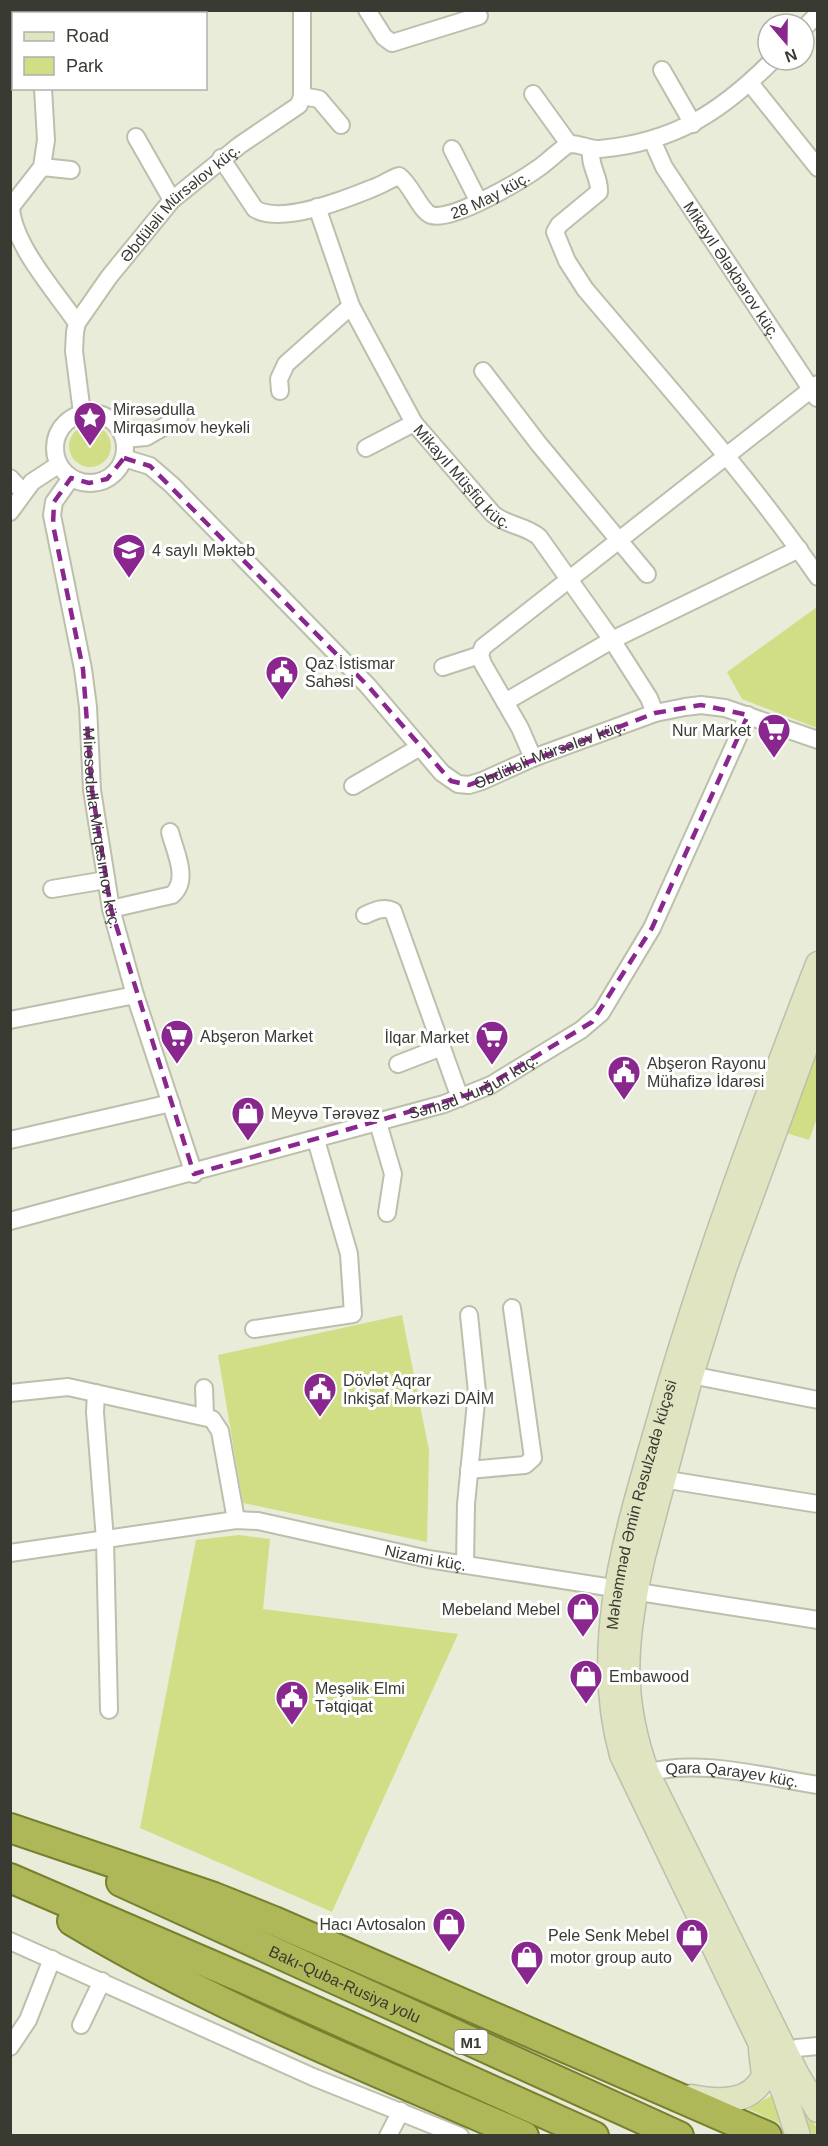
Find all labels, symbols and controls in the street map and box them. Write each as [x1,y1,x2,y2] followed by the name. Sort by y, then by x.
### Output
[12,12,207,90] legend
[756,12,816,72] north arrow
[66,26,109,46] text: Road
[783,46,799,66] text: N
[66,56,104,76] text: Park
[117,140,243,265] street label: Əbdüləli Mürsəlov küç.
[448,168,532,222] street label: 28 May küç.
[681,198,784,342] street label: Mikayıl Ələkbərov küç.
[72,400,108,447] place icon: Mirəsədulla Mirqasımov heykəli
[113,401,250,436] place label: Mirəsədulla Mirqasımov heykəli
[411,421,513,531] street label: Mikayıl Müşfiq küç.
[111,532,147,579] school or university icon: 4 saylı Məktəb
[152,542,255,559] place label: 4 saylı Məktəb
[264,654,300,701] public building icon: Qaz İstismar Sahəsi
[305,654,395,690] place label: Qaz İstismar Sahəsi
[756,712,792,759] supermarket icon: Nur Market
[472,716,627,791] street label: Əbdüləli Mürsəlov küç.
[672,722,752,739] place label: Nur Market
[81,727,125,930] street label: Mirəsədulla Mirqasımov küç.
[159,1018,195,1065] supermarket icon: Abşeron Market
[474,1019,510,1066] supermarket icon: İlqar Market
[200,1028,313,1045] place label: Abşeron Market
[385,1028,470,1046] place label: İlqar Market
[407,1050,541,1122] street label: Səməd Vurğun küç.
[606,1054,642,1101] public building icon: Abşeron Rayonu Mühafizə İdarəsi
[647,1055,766,1090] place label: Abşeron Rayonu Mühafizə İdarəsi
[230,1095,266,1142] shop icon: Meyvə Tərəvəz
[271,1105,380,1122] place label: Meyvə Tərəvəz
[302,1371,338,1418] public building icon: Dövlət Aqrar Inkişaf Mərkəzi DAİM
[343,1372,494,1407] place label: Dövlət Aqrar Inkişaf Mərkəzi DAİM
[603,1378,679,1630] street label: Məhəmməd Əmin Rəsulzadə küçəsi
[383,1541,468,1573] street label: Nizami küç.
[565,1591,601,1638] shop icon: Mebeland Mebel
[442,1601,560,1618] place label: Mebeland Mebel
[568,1658,604,1705] shop icon: Embawood
[609,1668,689,1685] place label: Embawood
[274,1679,310,1726] public building icon: Meşəlik Elmi Tətqiqat
[315,1680,405,1715] place label: Meşəlik Elmi Tətqiqat
[664,1759,800,1790] street label: Qara Qarayev küç.
[431,1906,467,1953] shop icon: Hacı Avtosalon
[320,1916,426,1933] place label: Hacı Avtosalon
[674,1917,710,1964] shop icon: Pele Senk Mebel
[548,1927,669,1944] place label: Pele Senk Mebel
[509,1939,545,1986] shop icon: motor group auto
[266,1942,423,2026] street label: Bakı-Quba-Rusiya yolu
[550,1949,672,1966] place label: motor group auto
[454,2030,488,2054] road number: M1

